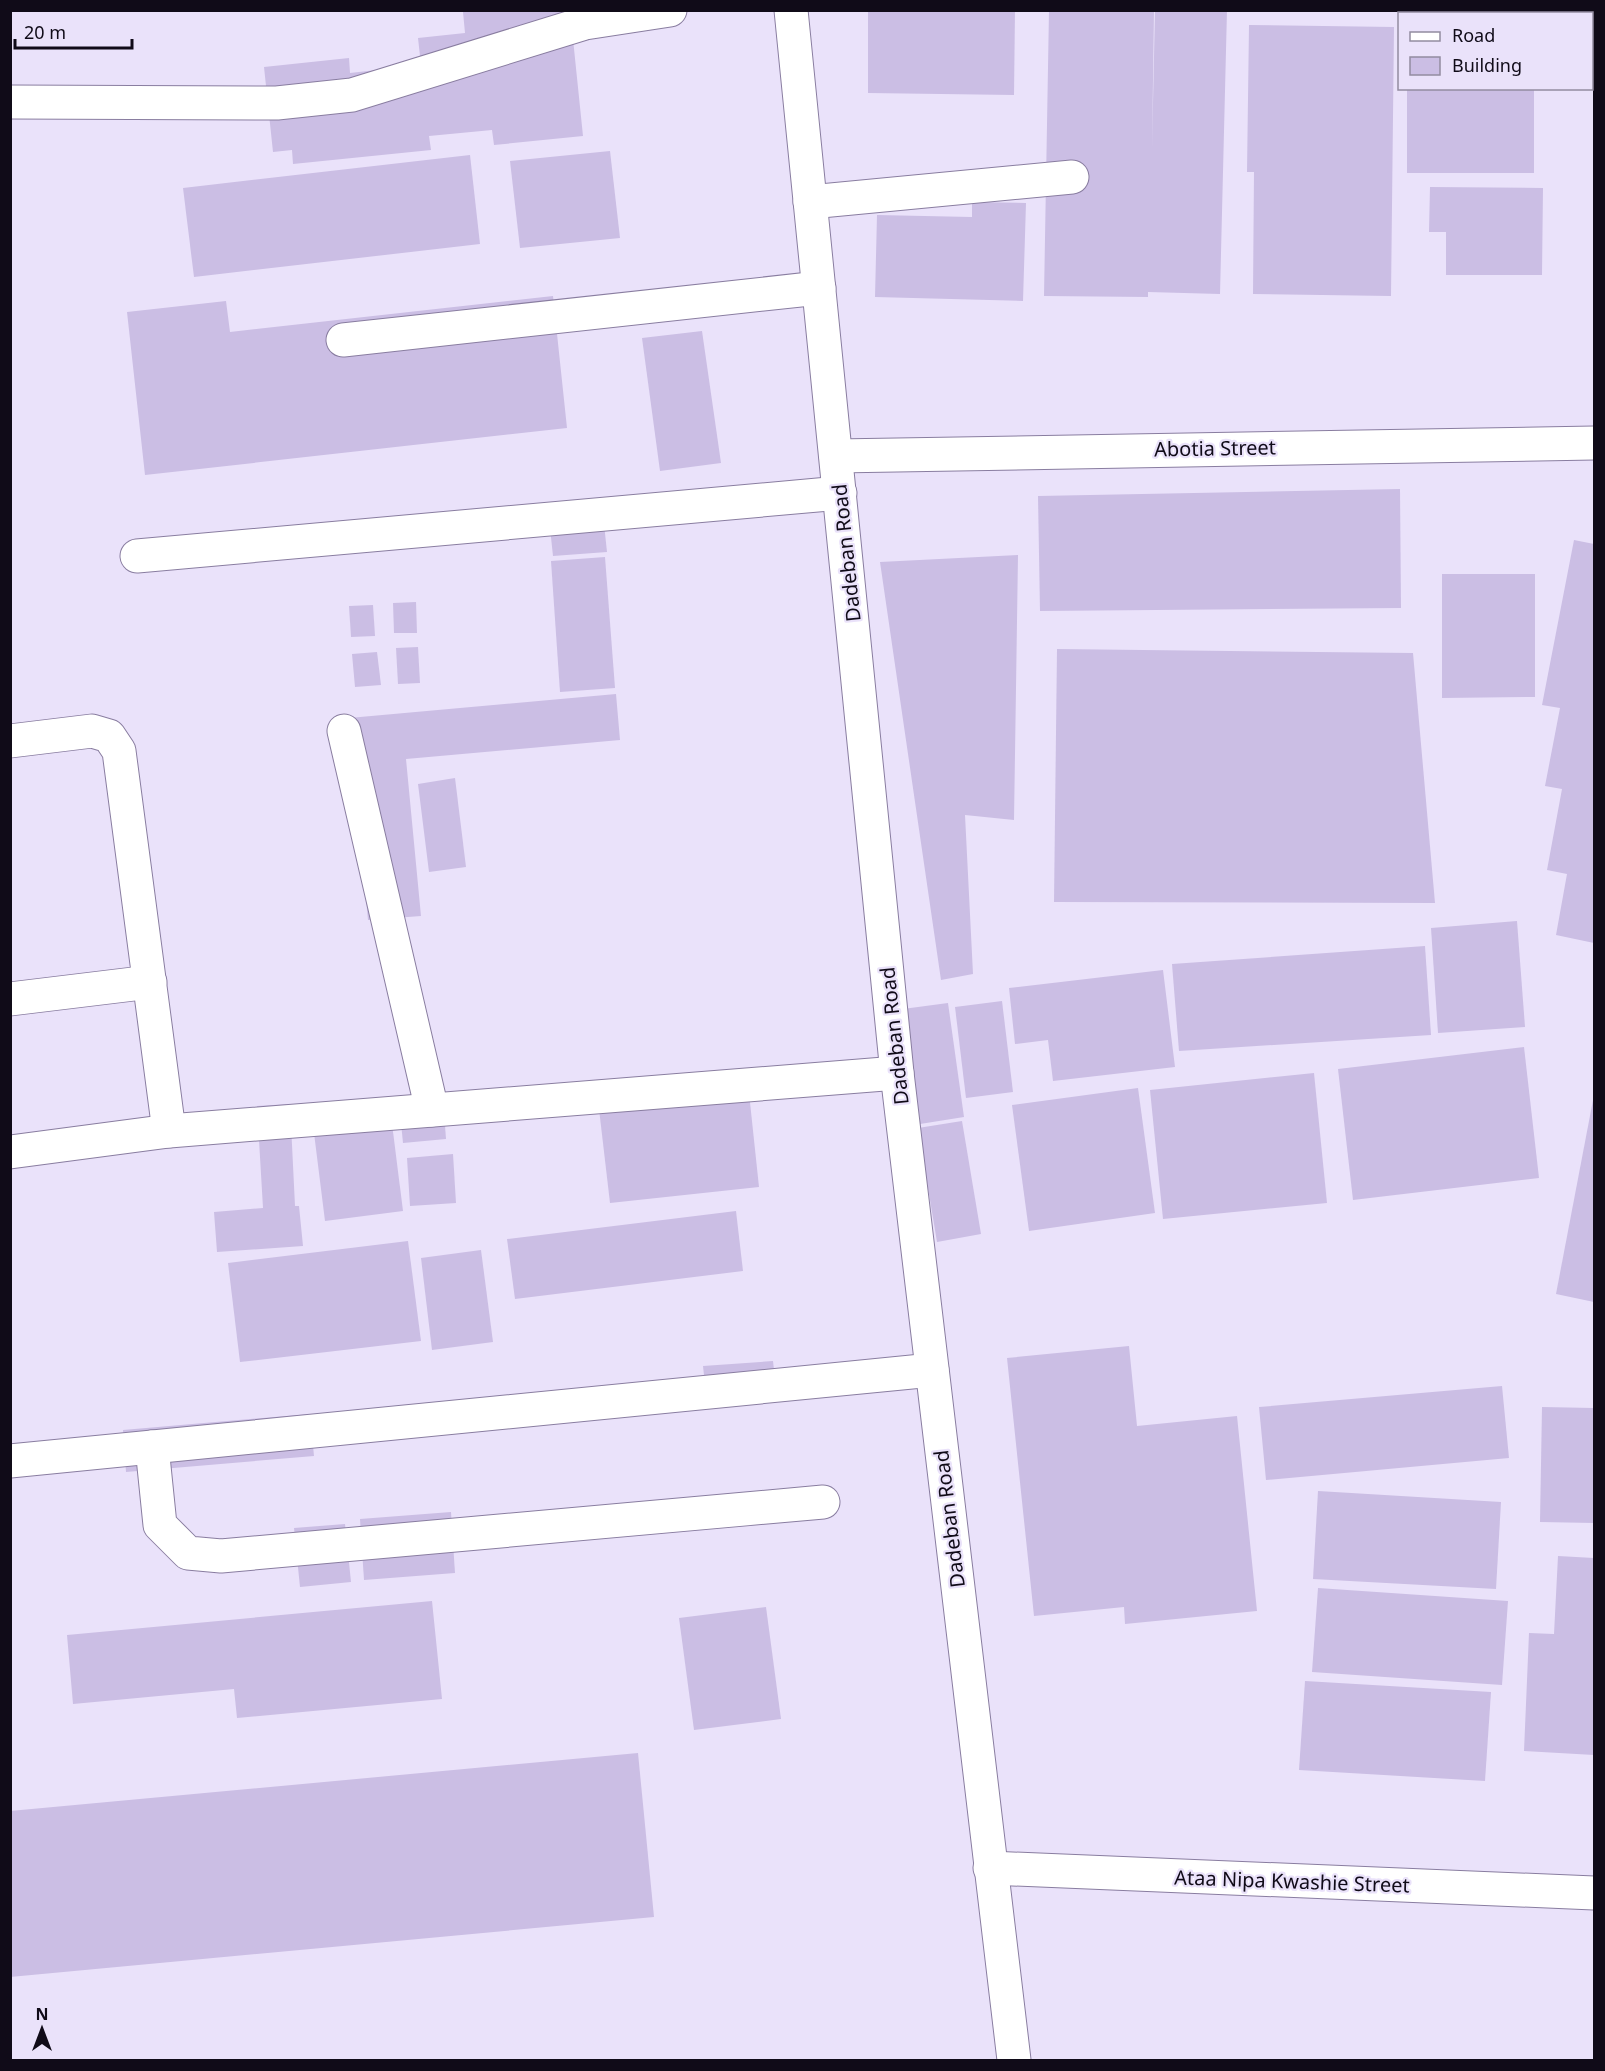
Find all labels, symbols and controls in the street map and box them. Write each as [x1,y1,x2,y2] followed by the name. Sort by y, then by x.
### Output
[15,12,132,50] scale bar
[1398,12,1593,90] legend
[24,20,66,44] text: 20 m
[1452,23,1495,47] text: Road
[1452,53,1522,77] text: Building
[1154,433,1276,463] street label: Abotia Street
[825,483,867,623] street label: Dadeban Road
[873,966,915,1106] street label: Dadeban Road
[927,1449,971,1589] street label: Dadeban Road
[1174,1863,1410,1899] street label: Ataa Nipa Kwashie Street
[12,1999,72,2059] north arrow
[35,2003,49,2025] text: N

